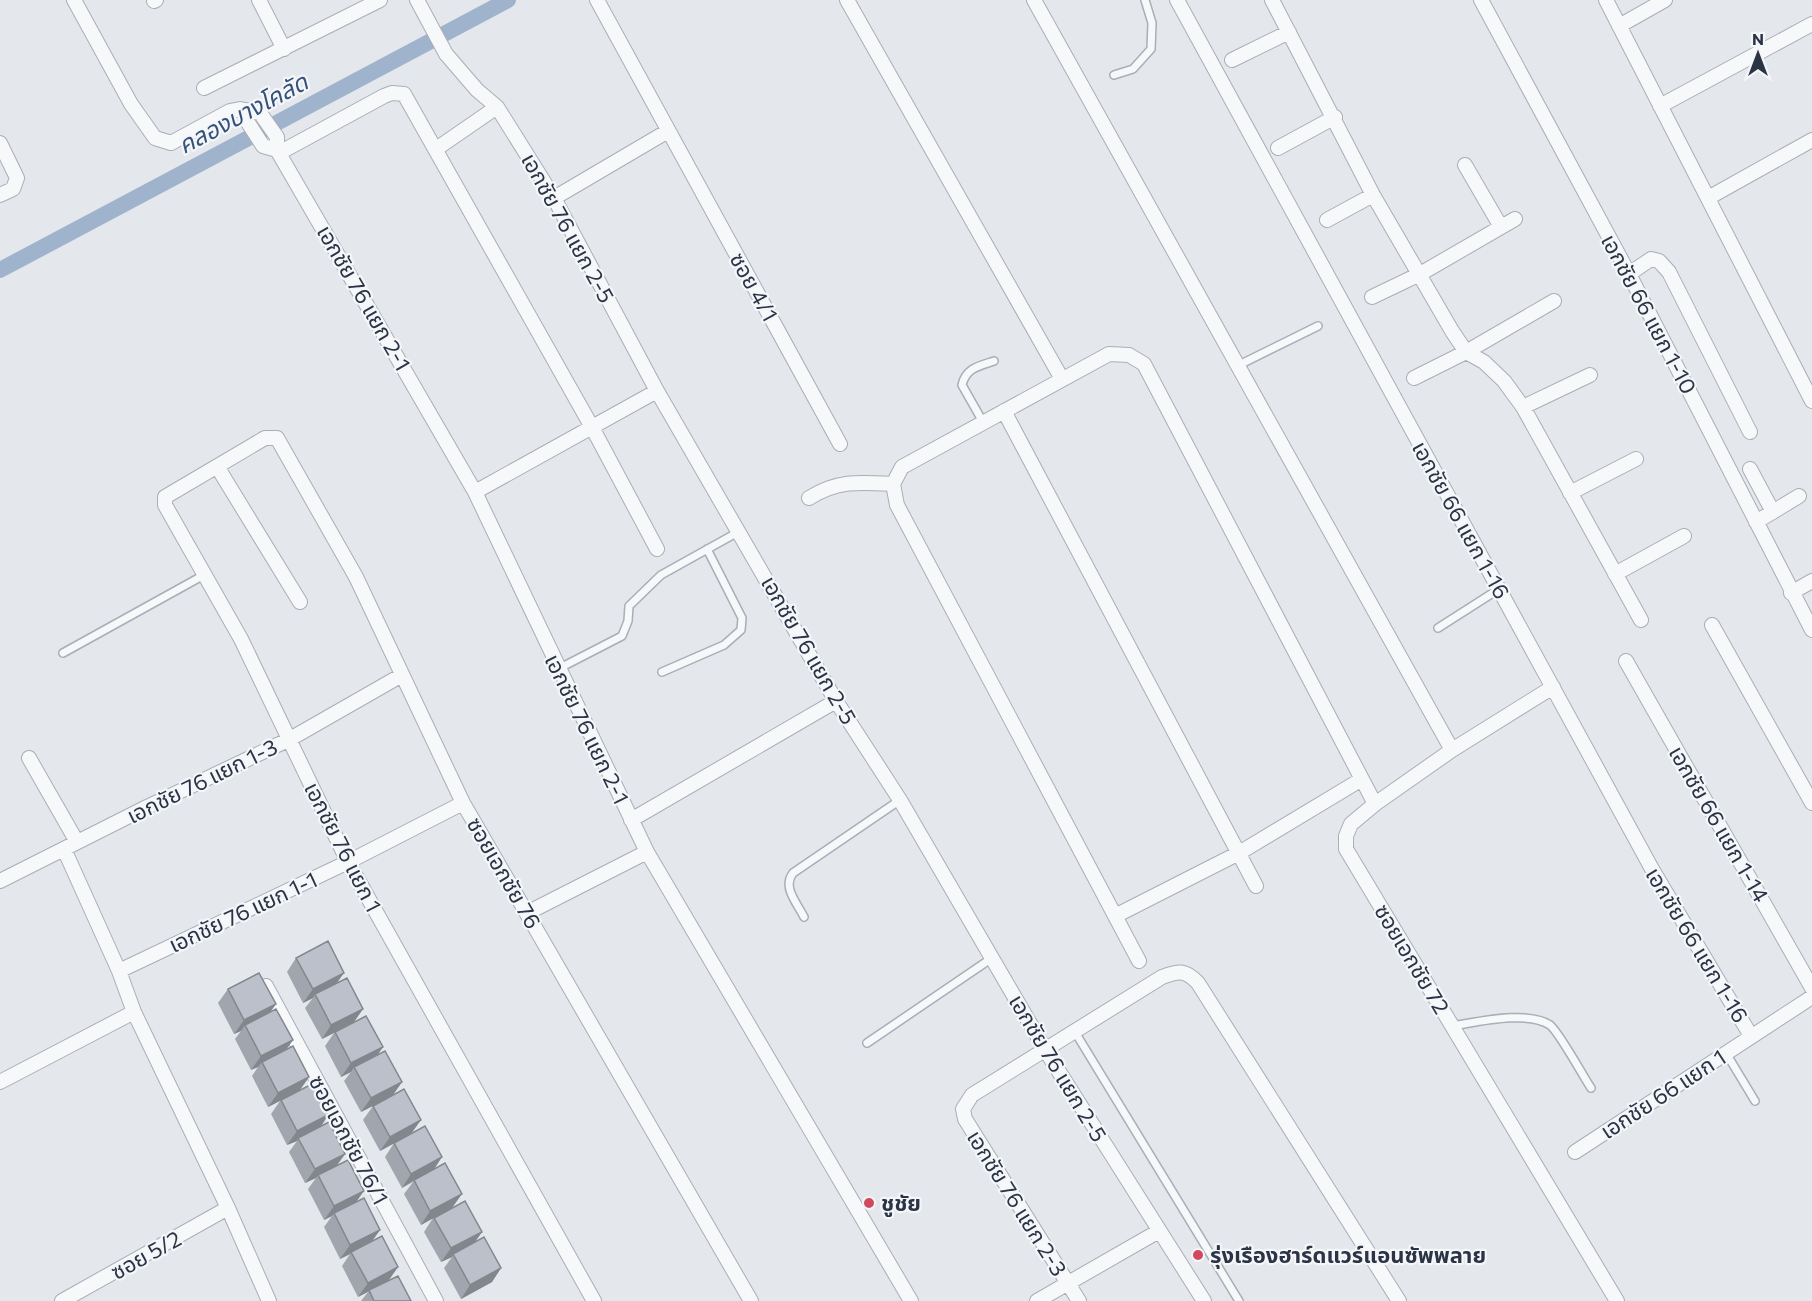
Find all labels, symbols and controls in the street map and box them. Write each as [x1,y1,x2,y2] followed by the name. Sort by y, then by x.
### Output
[1728,24,1788,84] north arrow
[1752,29,1764,48] text: N
[173,66,313,159] water label: คลองบางโคลัด
[516,148,621,307] street label: เอกชัย 76 แยก 2-5
[312,220,417,375] street label: เอกชัย 76 แยก 2-1
[1596,229,1703,398] street label: เอกชัย 66 แยก 1-10
[725,248,784,326] street label: ซอย 4/1
[1407,436,1516,603] street label: เอกชัย 66 แยก 1-16
[756,571,863,729] street label: เอกชัย 76 แยก 2-5
[539,649,635,808] street label: เอกชัย 76 แยก 2-1
[122,732,281,829] street label: เอกชัย 76 แยก 1-3
[1664,741,1775,907] street label: เอกชัย 66 แยก 1-14
[299,777,388,916] street label: เอกชัย 76 แยก 1
[462,812,547,933] street label: ซอยเอกชัย 76
[1640,862,1754,1027] street label: เอกชัย 66 แยก 1-16
[164,865,321,958] street label: เอกชัย 76 แยก 1-1
[1369,899,1456,1019] street label: ซอยเอกชัย 72
[1004,989,1113,1146] street label: เอกชัย 76 แยก 2-5
[1595,1043,1731,1144] street label: เอกชัย 66 แยก 1
[304,1070,395,1209] street label: ซอยเอกชัย 76/1
[962,1125,1073,1281] street label: เอกชัย 76 แยก 2-3
[881,1189,921,1217] place label: ชูชัย
[862,1196,876,1210] marker: ชูชัย
[106,1224,186,1285] street label: ซอย 5/2
[1210,1241,1486,1269] place label: รุ่งเรืองฮาร์ดแวร์แอนซัพพลาย
[1191,1248,1205,1262] marker: รุ่งเรืองฮาร์ดแวร์แอนซัพพลาย

